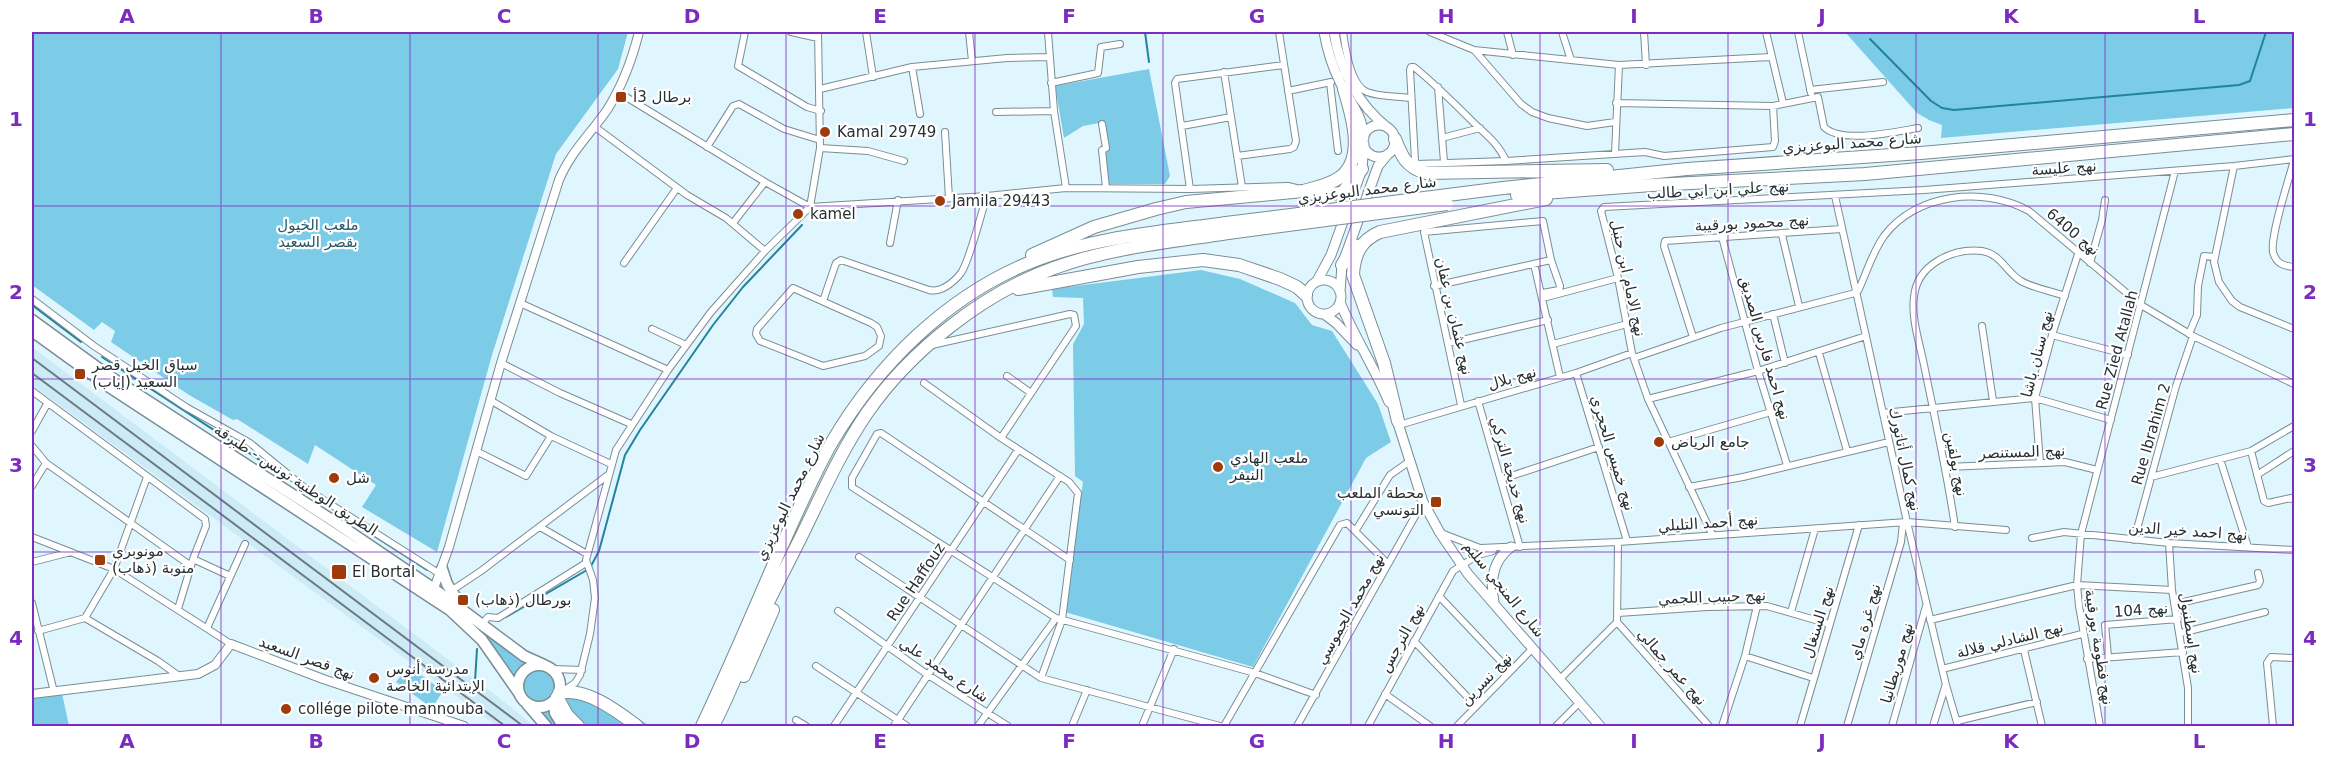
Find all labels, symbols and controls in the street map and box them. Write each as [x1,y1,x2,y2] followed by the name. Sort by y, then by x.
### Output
[119,4,135,28] text: A
[308,4,324,28] text: B
[497,4,511,28] text: C
[684,4,700,28] text: D
[873,4,887,28] text: E
[1062,4,1076,28] text: F
[1249,4,1265,28] text: G
[1438,4,1454,28] text: H
[1630,4,1638,28] text: I
[1816,4,1826,28] text: J
[2003,4,2020,28] text: K
[2193,4,2206,28] text: L
[633,87,691,106] place label: برطال 3أ
[614,90,628,104] marker: برطال 3أ
[9,107,23,131] text: 1
[2303,107,2317,131] text: 1
[837,123,936,141] place label: Kamal 29749
[818,125,832,139] marker: Kamal 29749
[1782,129,1922,158] street label: شارع محمد البوعزيزي
[2031,157,2097,179] street label: نهج عليسة
[1297,173,1437,208] street label: شارع محمد البوعزيزي
[1646,177,1790,204] street label: نهج علي ابن ابي طالب
[951,192,1050,210] place label: Jamila 29443
[933,194,947,208] marker: Jamila 29443
[810,205,856,223] place label: kamel
[2043,205,2103,259] street label: نهج 6400
[791,207,805,221] marker: kamel
[1694,211,1810,235] street label: نهج محمود بورقيبة
[277,216,359,251] park label: ملعب الخيول بقصر السعيد
[1607,218,1649,338] street label: نهج الامام ابن حنبل
[1432,255,1476,377] street label: نهج عثمان بن عفان
[1736,274,1794,422] street label: نهج احمد فارس الصديق
[9,280,23,304] text: 2
[2303,280,2317,304] text: 2
[2092,288,2142,412] street label: Rue Zied Atallah
[2018,309,2056,399] street label: نهج سنان باشا
[91,356,198,391] place label: سباق الخيل قصر السعيد (إياب)
[1486,363,1538,393] street label: نهج بلال
[73,367,87,381] marker: سباق الخيل قصر السعيد (إياب)
[2128,381,2174,487] street label: Rue Ibrahim 2
[1586,393,1639,513] street label: نهج خميس الحجري
[1885,405,1926,513] street label: نهج كمال أتاتورك
[1485,414,1534,526] street label: نهج خديجة التركي
[211,420,381,540] street label: الطريق الوطنية تونس - طبرقة
[751,430,830,564] street label: شارع محمد البوعزيزي
[1941,430,1971,498] street label: نهج بولقين
[1671,433,1750,451] place label: جامع الرياض
[1652,435,1666,449] marker: جامع الرياض
[1977,441,2066,463] street label: نهج المستنصر
[1229,449,1308,484] place label: ملعب الهادي النيفر
[9,453,23,477] text: 3
[2303,453,2317,477] text: 3
[1211,460,1225,474] marker: ملعب الهادي النيفر
[346,469,370,487] place label: شل
[327,471,341,485] marker: شل
[1337,484,1424,520] place label: محطة الملعب التونسي
[1429,495,1443,509] marker: محطة الملعب التونسي
[1657,510,1759,536] street label: نهج أحمد التليلي
[2128,518,2248,544] street label: نهج احمد خير الدين
[1459,537,1548,642] street label: شارع المنجي سليم
[883,539,949,625] street label: Rue Haffouz
[112,542,194,577] place label: مونوبري منوبة (ذهاب)
[1312,550,1389,668] street label: نهج محمد الجموسي
[93,553,107,567] marker: مونوبري منوبة (ذهاب)
[330,563,348,581] marker: El Bortal
[352,563,415,581] place label: El Bortal
[1846,582,1885,663] street label: نهج غرة ماي
[1798,584,1838,660] street label: نهج السنغال
[1658,586,1766,609] street label: نهج حبيب اللجمي
[2081,588,2117,706] street label: نهج فطومة بورقيبة
[475,591,571,609] place label: بورطال (ذهاب)
[2176,591,2206,675] street label: نهج إسطنبول
[456,593,470,607] marker: بورطال (ذهاب)
[2113,599,2169,621] street label: نهج 104
[1376,601,1428,675] street label: نهج النرجس
[1955,618,2066,663] street label: نهج الشادلي قلالة
[1877,621,1917,705] street label: نهج موريطانيا
[1633,625,1710,710] street label: نهج عمر جمالي
[9,626,23,650] text: 4
[2303,626,2317,650] text: 4
[257,632,357,684] street label: نهج قصر السعيد
[895,634,992,707] street label: شارع محمد علي
[1456,649,1516,709] street label: نهج نسرين
[386,659,485,695] place label: مدرسة أنوس الإبتدائية الخاصة
[367,671,381,685] marker: مدرسة أنوس الإبتدائية الخاصة
[298,700,484,718] place label: collége pilote mannouba
[279,702,293,716] marker: collége pilote mannouba
[119,729,135,753] text: A
[308,729,324,753] text: B
[497,729,511,753] text: C
[684,729,700,753] text: D
[873,729,887,753] text: E
[1062,729,1076,753] text: F
[1249,729,1265,753] text: G
[1438,729,1454,753] text: H
[1630,729,1638,753] text: I
[1816,729,1826,753] text: J
[2003,729,2020,753] text: K
[2193,729,2206,753] text: L

